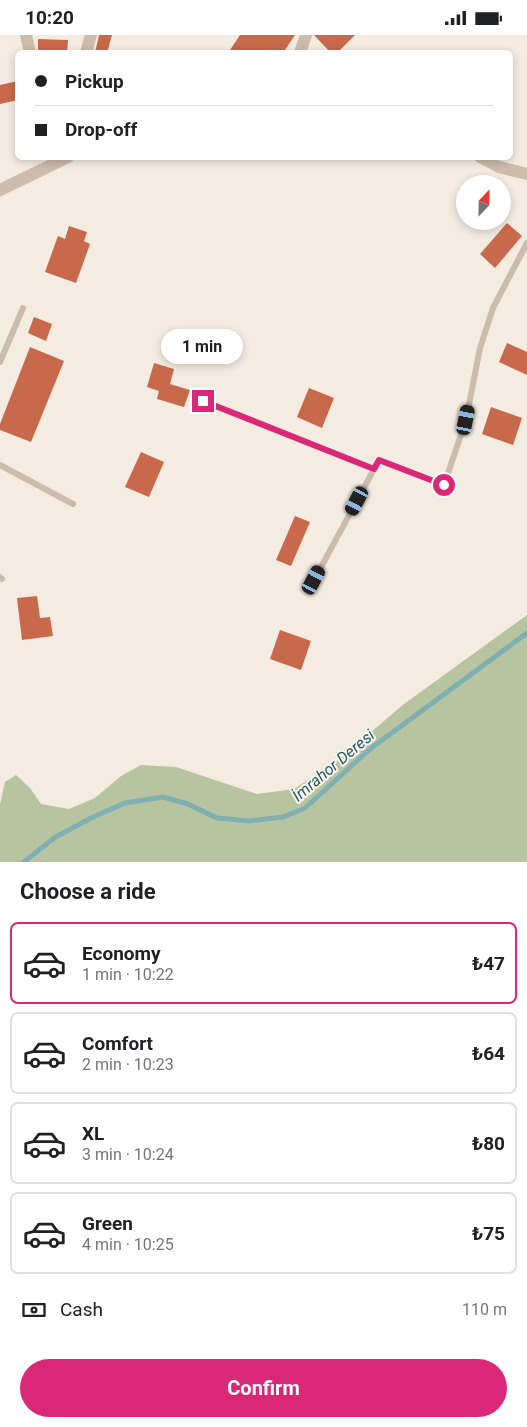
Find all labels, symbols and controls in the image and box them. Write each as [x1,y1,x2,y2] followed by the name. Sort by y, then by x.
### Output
[25,6,74,29] text: 10:20
[65,70,124,93] text: Pickup
[65,118,137,141] text: Drop-off
[456,175,511,230] north arrow
[456,175,511,230] map controls
[162,329,244,363] callout: 1 min
[182,337,222,356] text: 1 min
[192,390,214,412] route end
[455,404,476,436] car
[433,474,455,496] route start
[343,484,370,518] car
[300,563,327,597] car
[288,725,378,805] water label: İmrahor Deresi
[20,879,156,904] text: Choose a ride
[22,941,67,986] icon: car
[82,942,161,965] text: Economy
[472,952,505,975] text: ₺47
[82,965,174,984] text: 1 min · 10:22
[22,1031,67,1076] icon: car
[82,1032,153,1055] text: Comfort
[472,1042,505,1065] text: ₺64
[82,1055,174,1074] text: 2 min · 10:23
[22,1121,67,1166] icon: car
[82,1122,104,1145] text: XL
[472,1132,505,1155] text: ₺80
[82,1145,174,1164] text: 3 min · 10:24
[22,1211,67,1256] icon: car
[82,1212,133,1235] text: Green
[472,1222,505,1245] text: ₺75
[82,1235,174,1254] text: 4 min · 10:25
[20,1296,48,1324] icon: cash
[60,1298,103,1321] text: Cash
[462,1300,507,1319] text: 110 m
[20,1359,507,1417] button: Confirm

